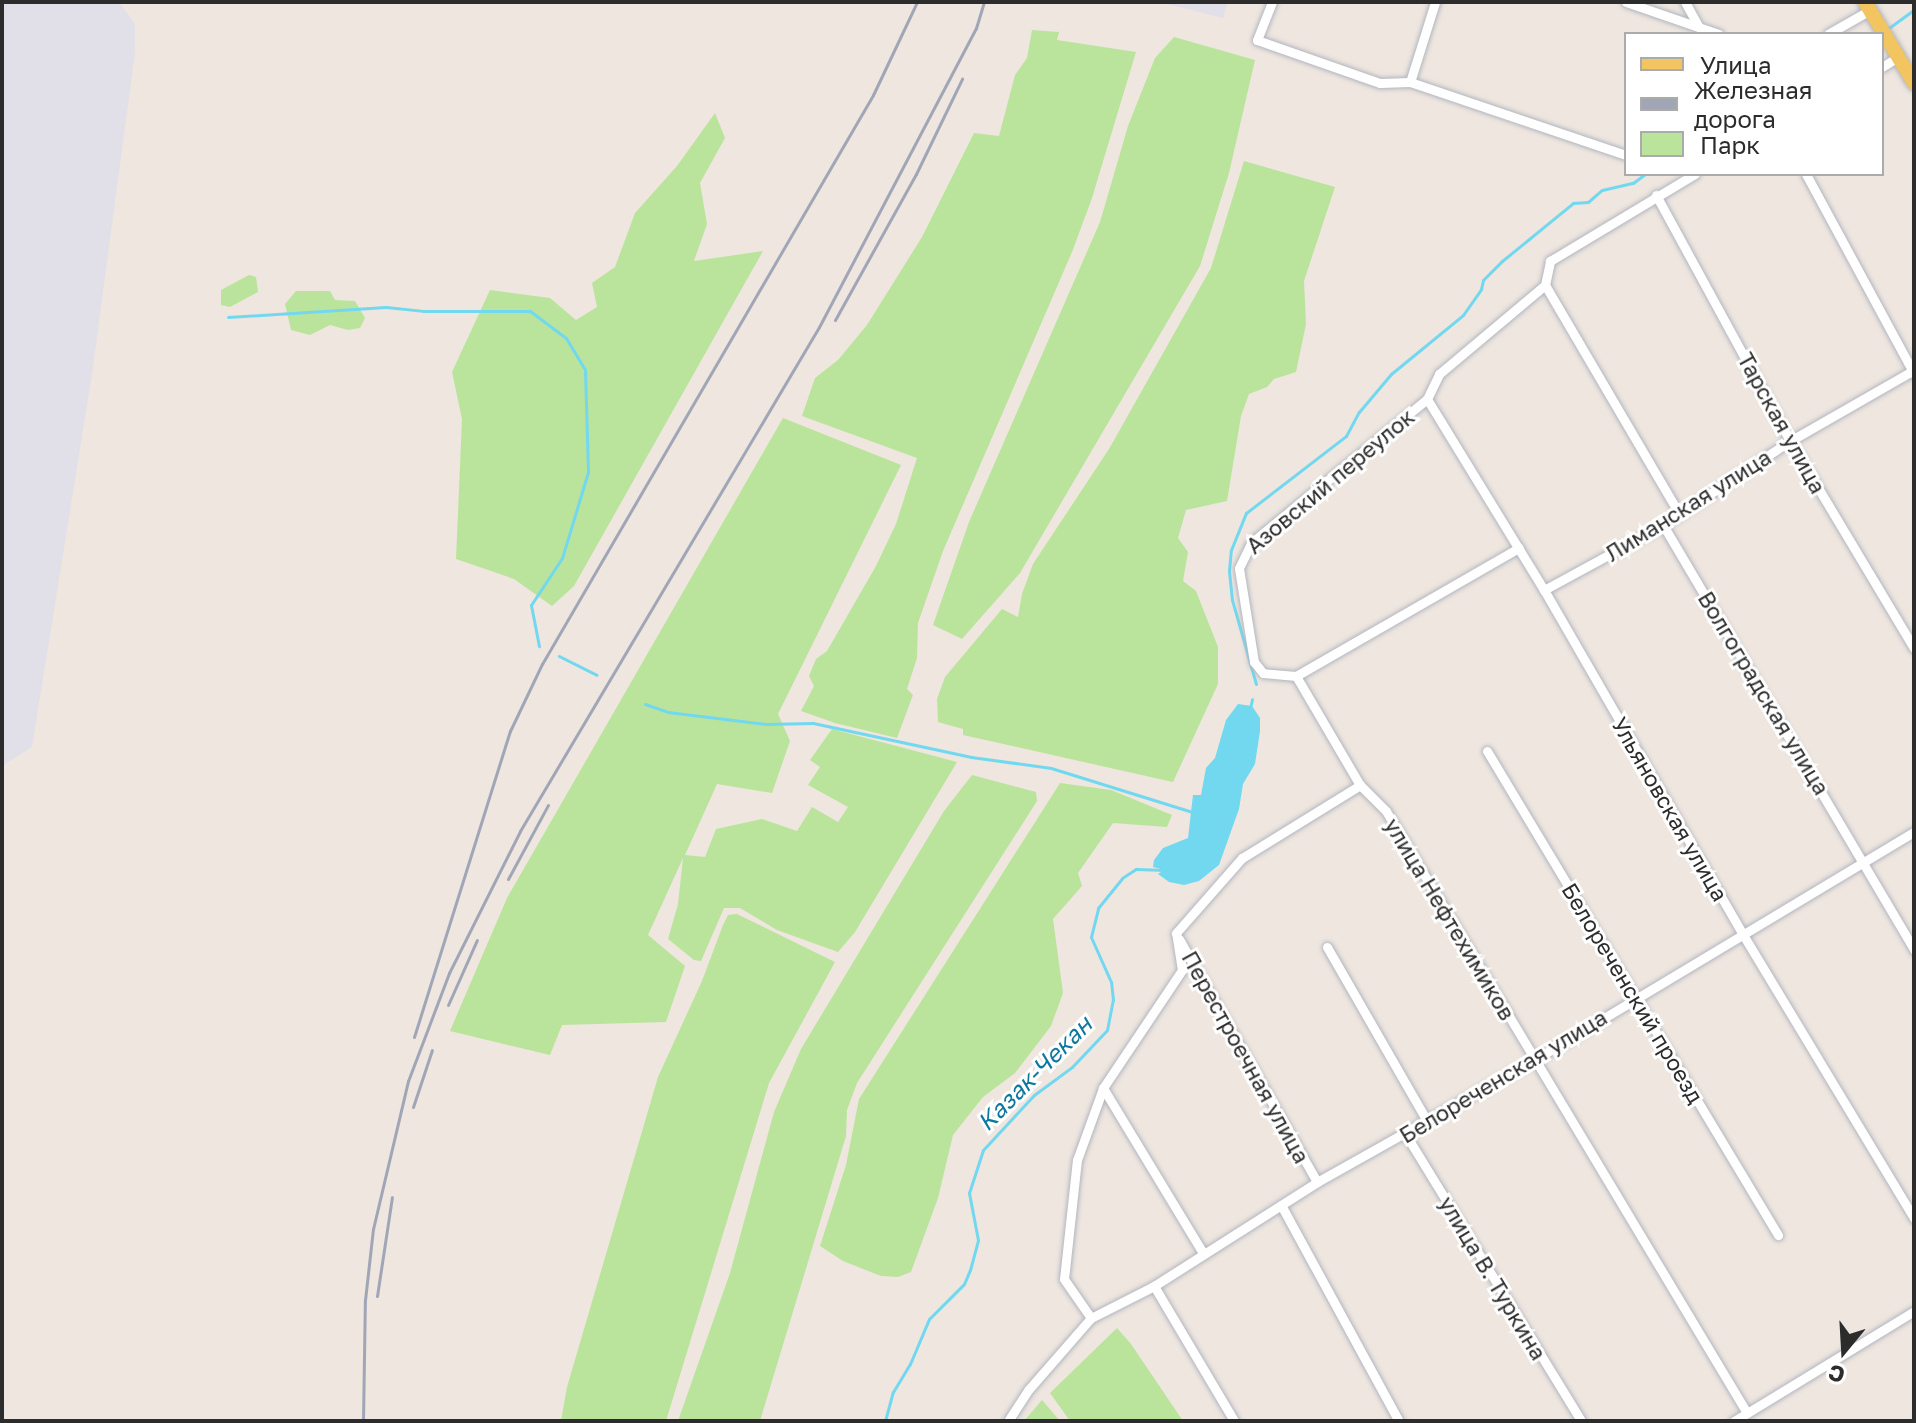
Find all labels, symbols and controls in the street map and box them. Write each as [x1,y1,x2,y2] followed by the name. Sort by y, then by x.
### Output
[1624,32,1884,176] legend
[1700,50,1772,79] text: Улица
[1694,75,1812,133] text: Железная дорога
[1700,130,1760,159] text: Парк
[1732,348,1832,498] street label: Тарская улица
[1241,403,1419,559] street label: Азовский переулок
[1600,443,1776,567] street label: Лиманская улица
[1693,587,1835,799] street label: Волгоградская улица
[1606,712,1734,906] street label: Ульяновская улица
[1379,813,1521,1025] street label: улица Нефтехимиков
[1557,878,1709,1108] street label: Белореченский проезд
[1177,946,1315,1168] street label: Перестроечная улица
[1395,1004,1611,1148] street label: Белореченская улица
[971,1010,1097,1136] water label: Казак-Чекан
[1434,1191,1552,1365] street label: улица В. Туркина
[1804,1311,1884,1391] north arrow
[1825,1359,1848,1390] text: С

